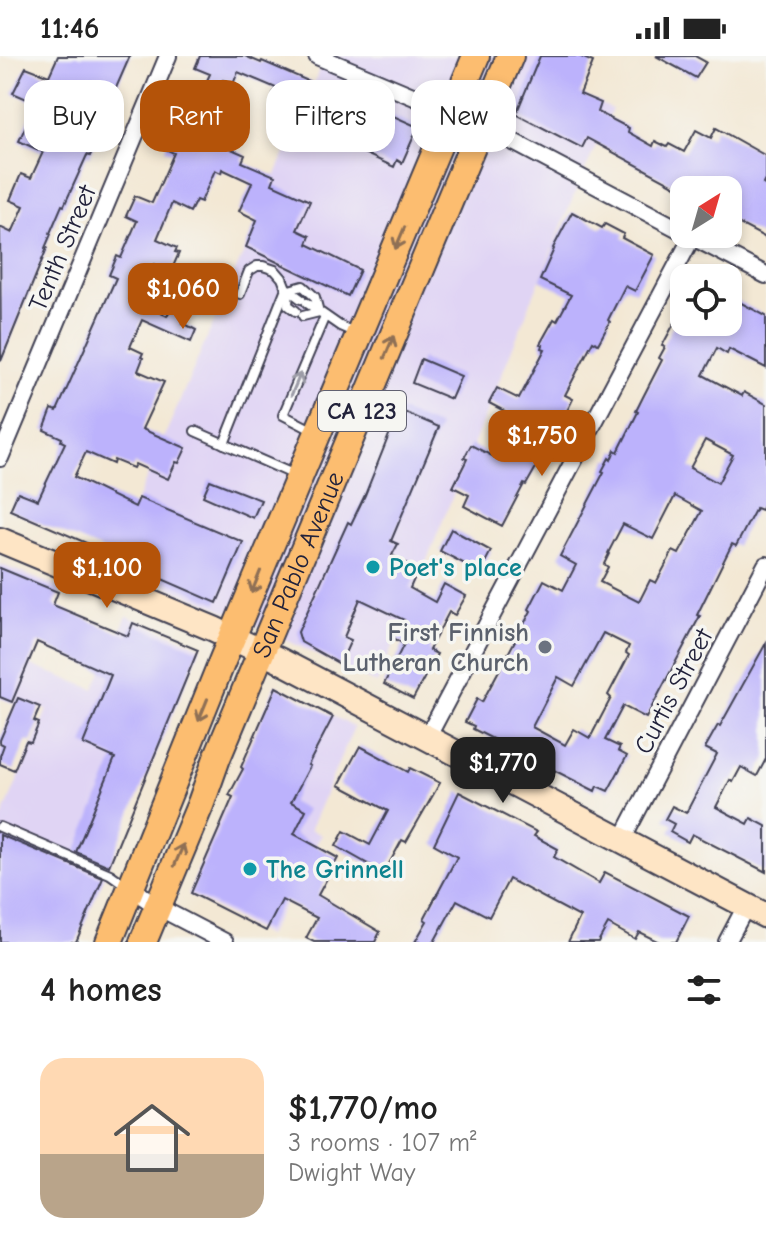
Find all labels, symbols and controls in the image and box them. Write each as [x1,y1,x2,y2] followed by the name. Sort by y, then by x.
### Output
[40,11,100,46] text: 11:46
[24,80,124,152] chip: Buy
[140,80,250,152] chip: Rent
[266,80,395,152] chip: Filters
[411,80,516,152] chip: New
[670,176,742,248] north arrow
[670,176,742,336] map controls
[23,179,104,316] street label: Tenth Street
[392,225,406,250] one-way arrow
[118,263,248,331] pin: $1,060
[670,264,742,336] button: locate
[146,274,220,304] text: $1,060
[382,336,397,360] one-way arrow
[290,372,305,397] one-way arrow
[318,391,406,431] road number: CA 123
[477,410,607,478] pin: $1,750
[506,421,578,451] text: $1,750
[246,467,351,663] street label: San Pablo Avenue
[42,542,172,610] pin: $1,100
[72,553,142,583] text: $1,100
[389,553,522,583] place label: Poet's place
[364,558,382,576] marker: Poet's place
[248,569,263,594] one-way arrow
[342,618,529,678] place label: First Finnish Lutheran Church
[628,622,720,759] street label: Curtis Street
[536,638,554,656] marker: First Finnish Lutheran Church
[195,697,209,722] one-way arrow
[438,737,568,805] pin: $1,770
[468,748,538,778] text: $1,770
[173,843,188,868] one-way arrow
[266,855,404,885] place label: The Grinnell
[241,860,259,878] marker: The Grinnell
[682,968,726,1012] icon: filters
[40,970,162,1010] text: 4 homes
[288,1088,438,1128] text: $1,770/mo
[104,1090,200,1186] icon: home
[288,1128,477,1158] text: 3 rooms · 107 m²
[288,1158,415,1188] text: Dwight Way

